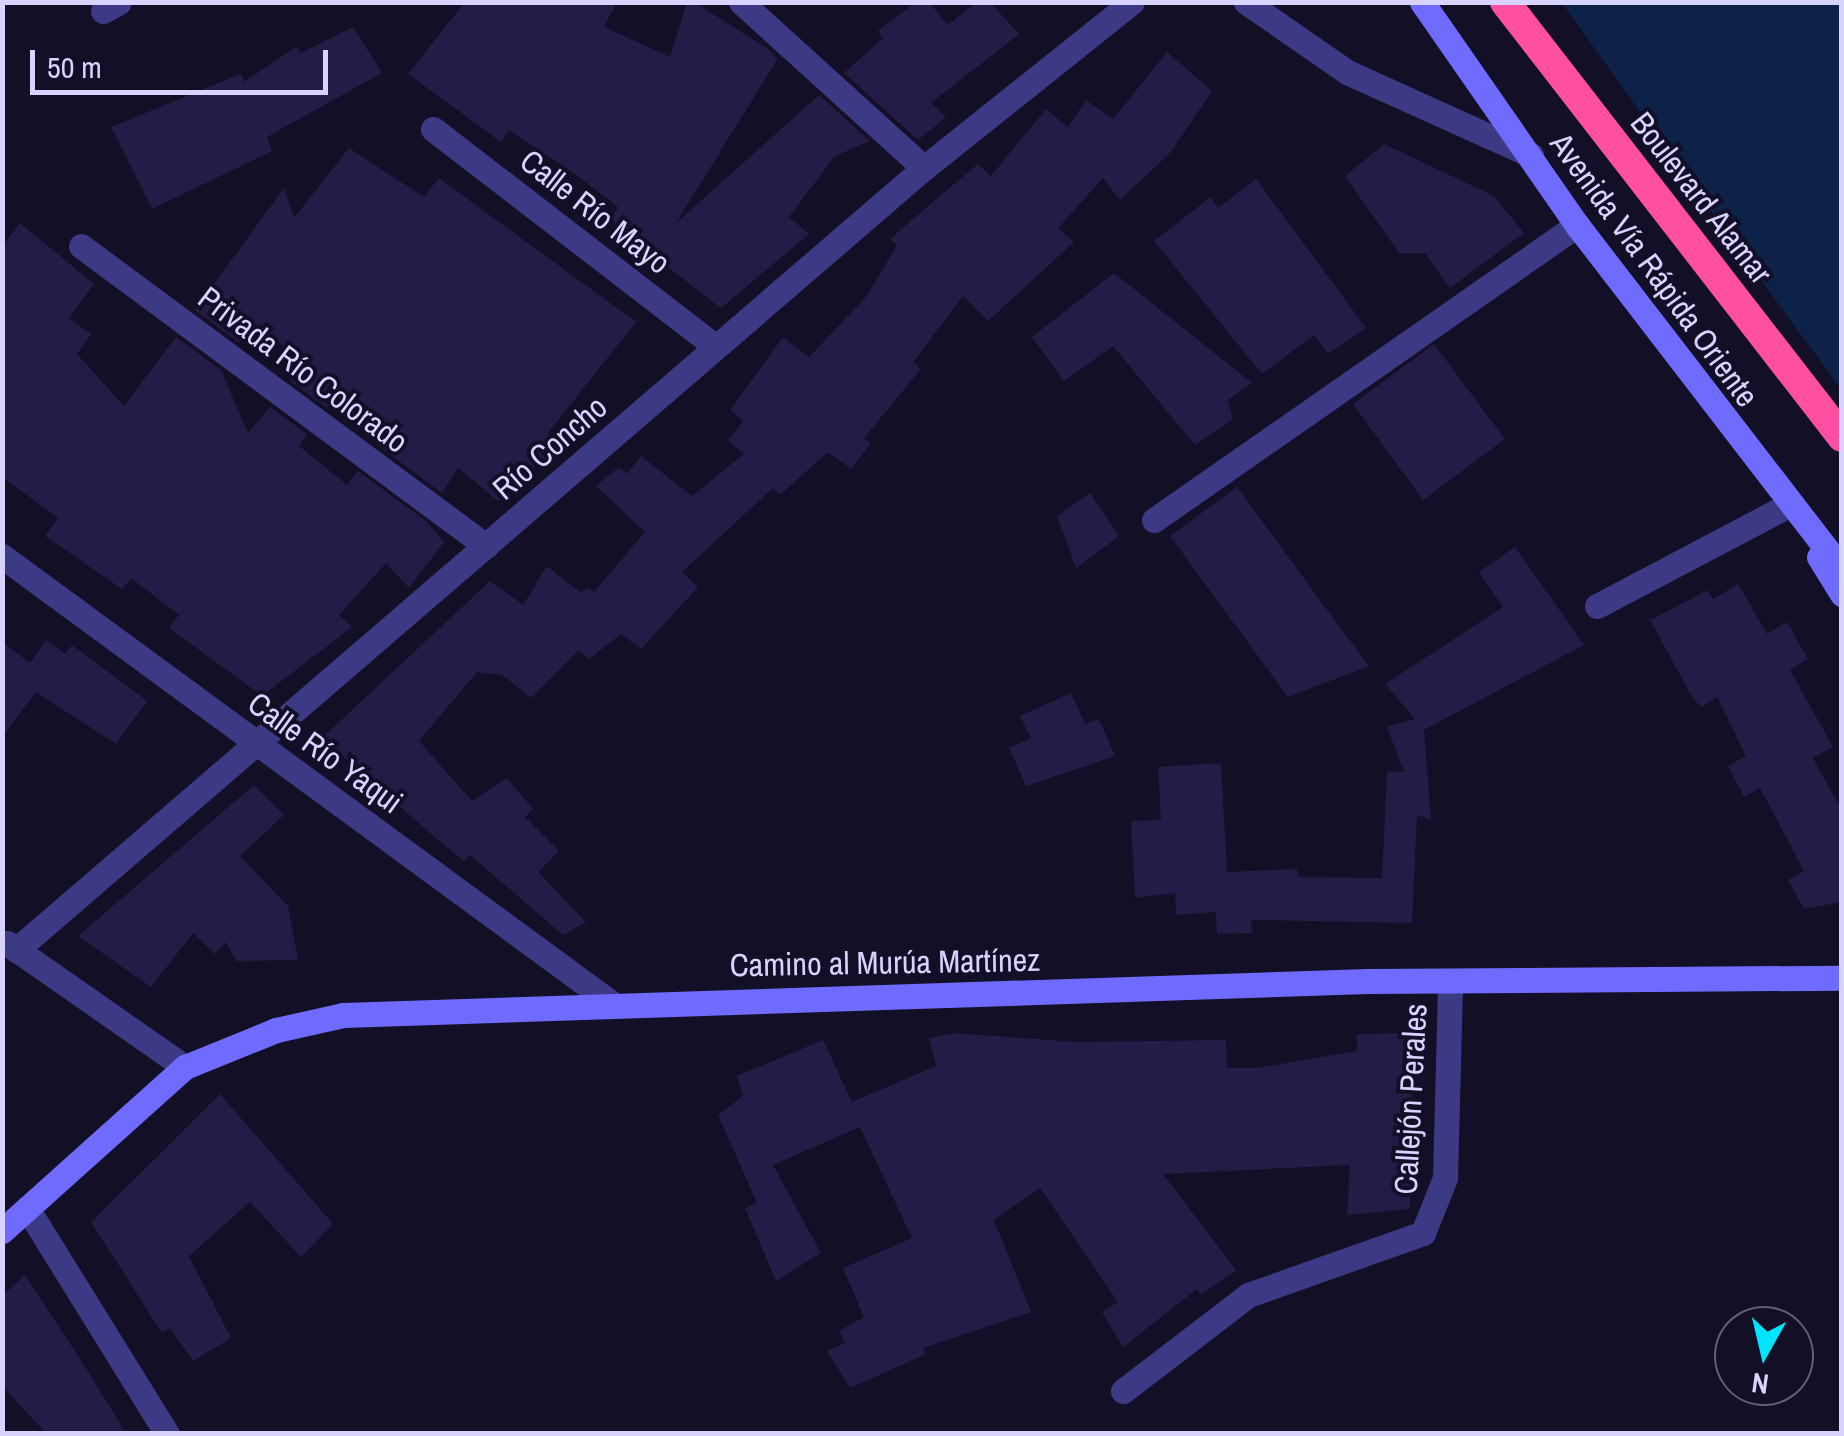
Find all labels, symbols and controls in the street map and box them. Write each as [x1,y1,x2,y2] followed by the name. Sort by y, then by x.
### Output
[35,30,332,92] scale bar
[47,47,102,87] text: 50 m
[1622,104,1780,292] street label: Boulevard Alamar
[1542,126,1766,414] street label: Avenida Vía Rápida Oriente
[513,142,677,282] street label: Calle Río Mayo
[191,279,415,461] street label: Privada Río Colorado
[485,388,615,508] street label: Río Concho
[240,684,410,822] street label: Calle Río Yaqui
[729,941,1041,985] street label: Camino al Murúa Martínez
[1387,1003,1435,1195] street label: Callejón Perales
[1714,1306,1814,1406] north arrow
[1749,1364,1771,1404] text: N

